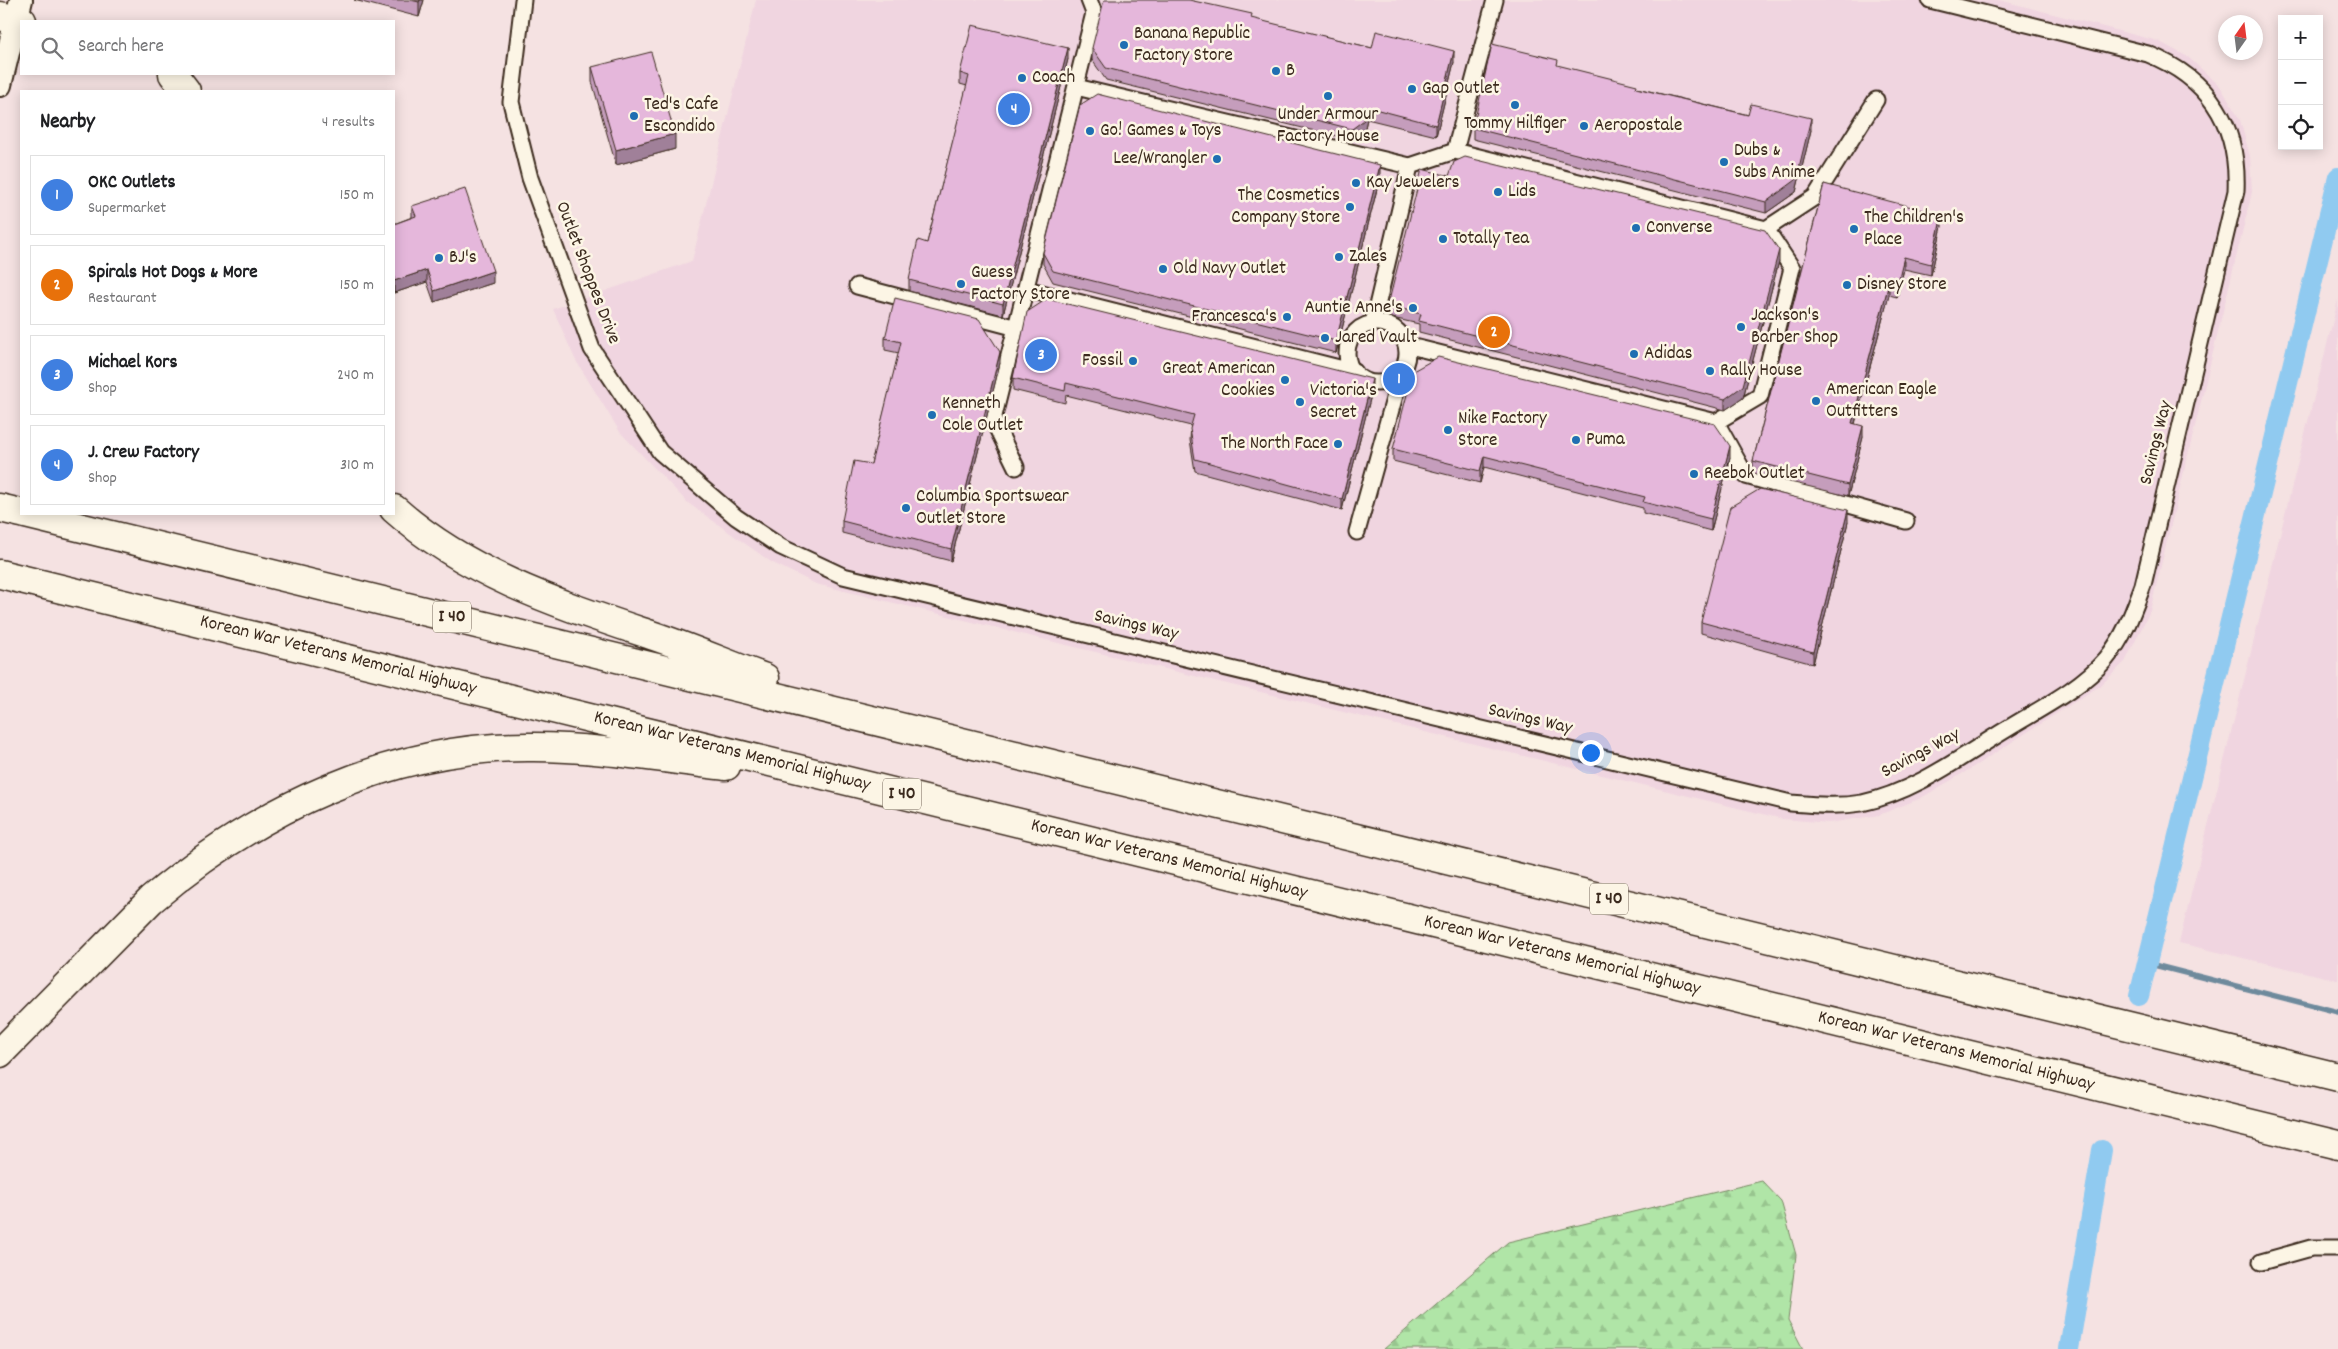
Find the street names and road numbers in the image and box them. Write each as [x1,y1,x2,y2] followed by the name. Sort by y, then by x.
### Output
[547,198,627,348] street label: Outlet Shoppes Drive
[2134,398,2181,488] street label: Savings Way
[433,602,471,632] road number: I 40
[1091,603,1181,649] street label: Savings Way
[197,609,479,704] street label: Korean War Veterans Memorial Highway
[1485,697,1575,743] street label: Savings Way
[591,705,873,800] street label: Korean War Veterans Memorial Highway
[1877,722,1965,786] street label: Savings Way
[883,779,921,810] road number: I 40
[1028,813,1310,908] street label: Korean War Veterans Memorial Highway
[1590,884,1628,914] road number: I 40
[1421,909,1703,1004] street label: Korean War Veterans Memorial Highway
[1815,1005,2097,1100] street label: Korean War Veterans Memorial Highway

